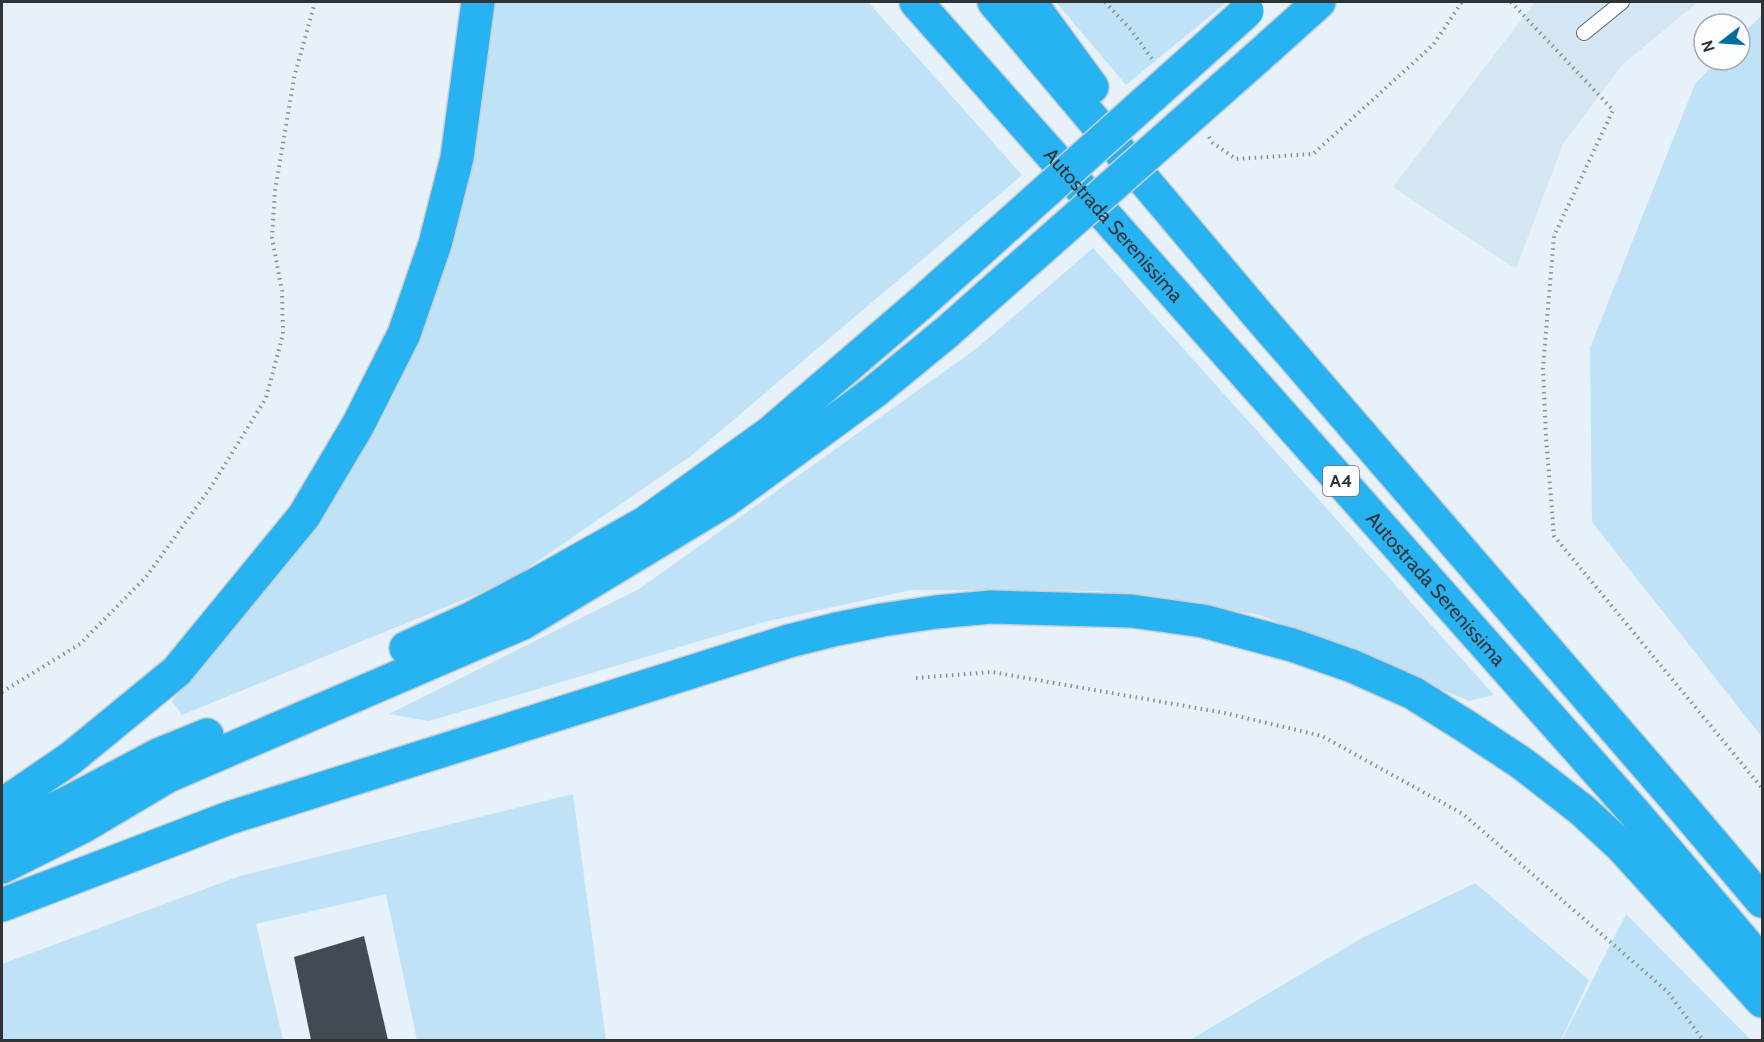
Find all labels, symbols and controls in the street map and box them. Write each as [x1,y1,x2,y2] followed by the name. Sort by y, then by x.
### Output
[1692,12,1752,72] north arrow
[1697,38,1719,54] text: N
[1039,143,1189,307] street label: Autostrada Serenissima
[1323,466,1359,496] road number: A4
[1361,507,1511,671] street label: Autostrada Serenissima

